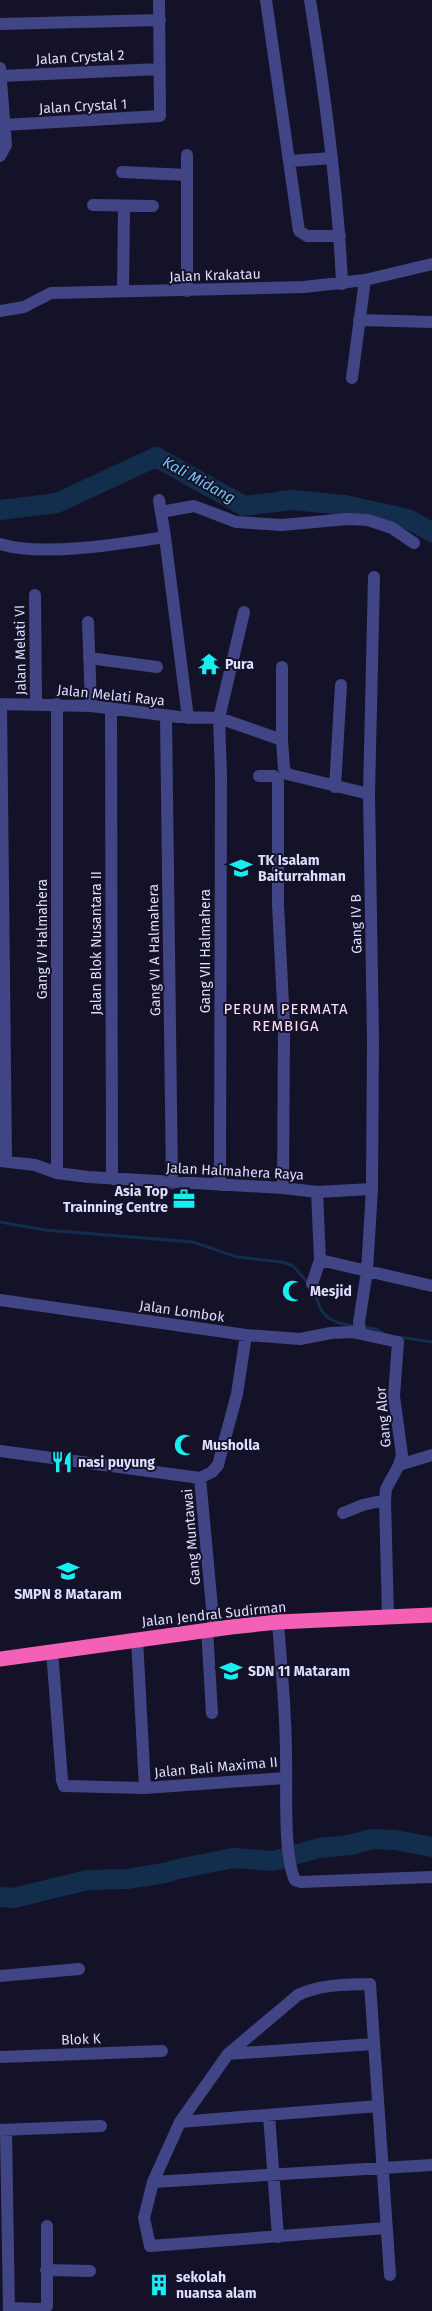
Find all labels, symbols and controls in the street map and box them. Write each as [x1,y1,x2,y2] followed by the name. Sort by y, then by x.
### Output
[35,47,125,68] street label: Jalan Crystal 2
[39,96,127,117] street label: Jalan Crystal 1
[169,265,261,286] street label: Jalan Krakatau
[160,453,238,507] water label: Kali Midang
[11,605,30,695] street label: Jalan Melati VI
[196,651,222,677] temple icon: Pura
[225,656,254,673] place label: Pura
[56,681,166,710] street label: Jalan Melati Raya
[258,852,346,885] place label: TK Isalam Baiturrahman
[228,855,254,881] school or university icon: TK Isalam Baiturrahman
[88,871,105,1015] street label: Jalan Blok Nusantara II
[34,879,51,999] street label: Gang IV Halmahera
[145,884,164,1016] street label: Gang VI A Halmahera
[197,889,214,1013] street label: Gang VII Halmahera
[347,894,366,954] street label: Gang IV B
[223,1000,349,1035] district label: PERUM PERMATA REMBIGA
[166,1159,304,1184] street label: Jalan Halmahera Raya
[63,1183,168,1216] place label: Asia Top Trainning Centre
[171,1186,197,1212] office icon: Asia Top Trainning Centre
[280,1278,306,1304] mosque icon: Mesjid
[310,1283,352,1300] place label: Mesjid
[138,1297,226,1326] street label: Jalan Lombok
[372,1385,395,1448] street label: Gang Alor
[172,1432,198,1458] mosque icon: Musholla
[202,1437,260,1454] place label: Musholla
[49,1449,75,1475] restaurant icon: nasi puyung
[78,1454,155,1471] place label: nasi puyung
[179,1488,204,1586] street label: Gang Muntawai
[55,1558,81,1584] school or university icon: SMPN 8 Mataram
[14,1586,122,1603] place label: SMPN 8 Mataram
[141,1598,287,1631] street label: Jalan Jendral Sudirman
[218,1658,244,1684] school or university icon: SDN 11 Mataram
[248,1663,350,1680] place label: SDN 11 Mataram
[154,1754,278,1781] street label: Jalan Bali Maxima II
[61,2030,102,2049] street label: Blok K
[176,2269,257,2302] place label: sekolah nuansa alam
[146,2272,172,2298] building icon: sekolah nuansa alam

